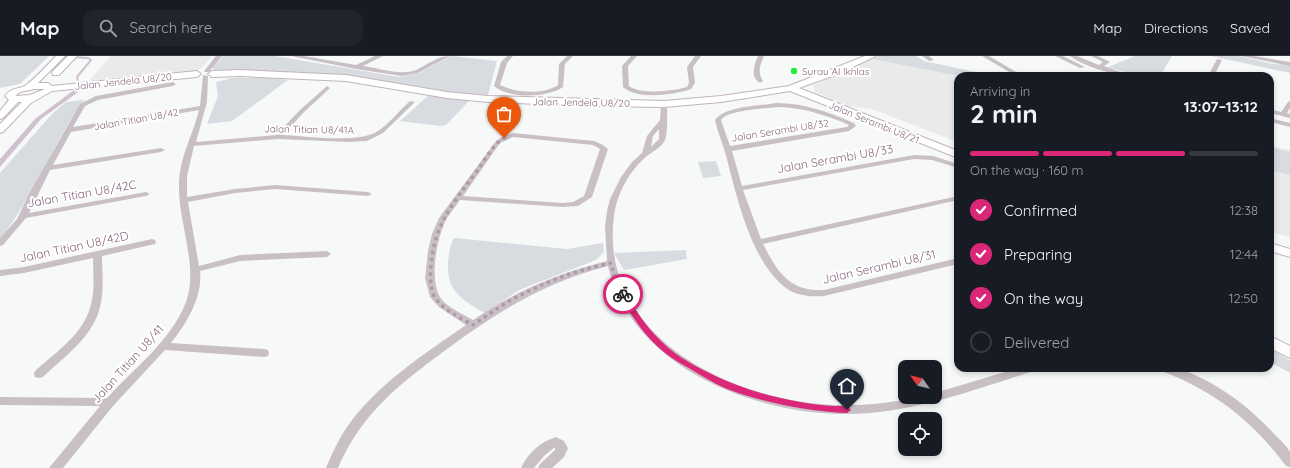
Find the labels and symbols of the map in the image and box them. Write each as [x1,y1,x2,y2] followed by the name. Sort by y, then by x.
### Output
[802,65,870,78] place label: Surau Al Ikhlas
[789,66,799,76] marker: Surau Al Ikhlas
[74,70,172,93] street label: Jalan Jendela U8/20
[532,95,630,110] street label: Jalan Jendela U8/20
[487,97,521,138] pin
[827,98,921,147] street label: Jalan Serambi U8/21
[93,106,180,133] street label: Jalan Titian U8/42
[731,116,830,145] street label: Jalan Serambi U8/32
[264,122,355,137] street label: Jalan Titian U8/41A
[776,141,894,176] street label: Jalan Serambi U8/33
[26,177,138,210] street label: Jalan Titian U8/42C
[18,228,130,265] street label: Jalan Titian U8/42D
[821,246,937,287] street label: Jalan Serambi U8/31
[603,274,643,314] courier
[88,321,167,406] street label: Jalan Titian U8/41
[898,360,942,404] north arrow
[830,369,864,410] pin

